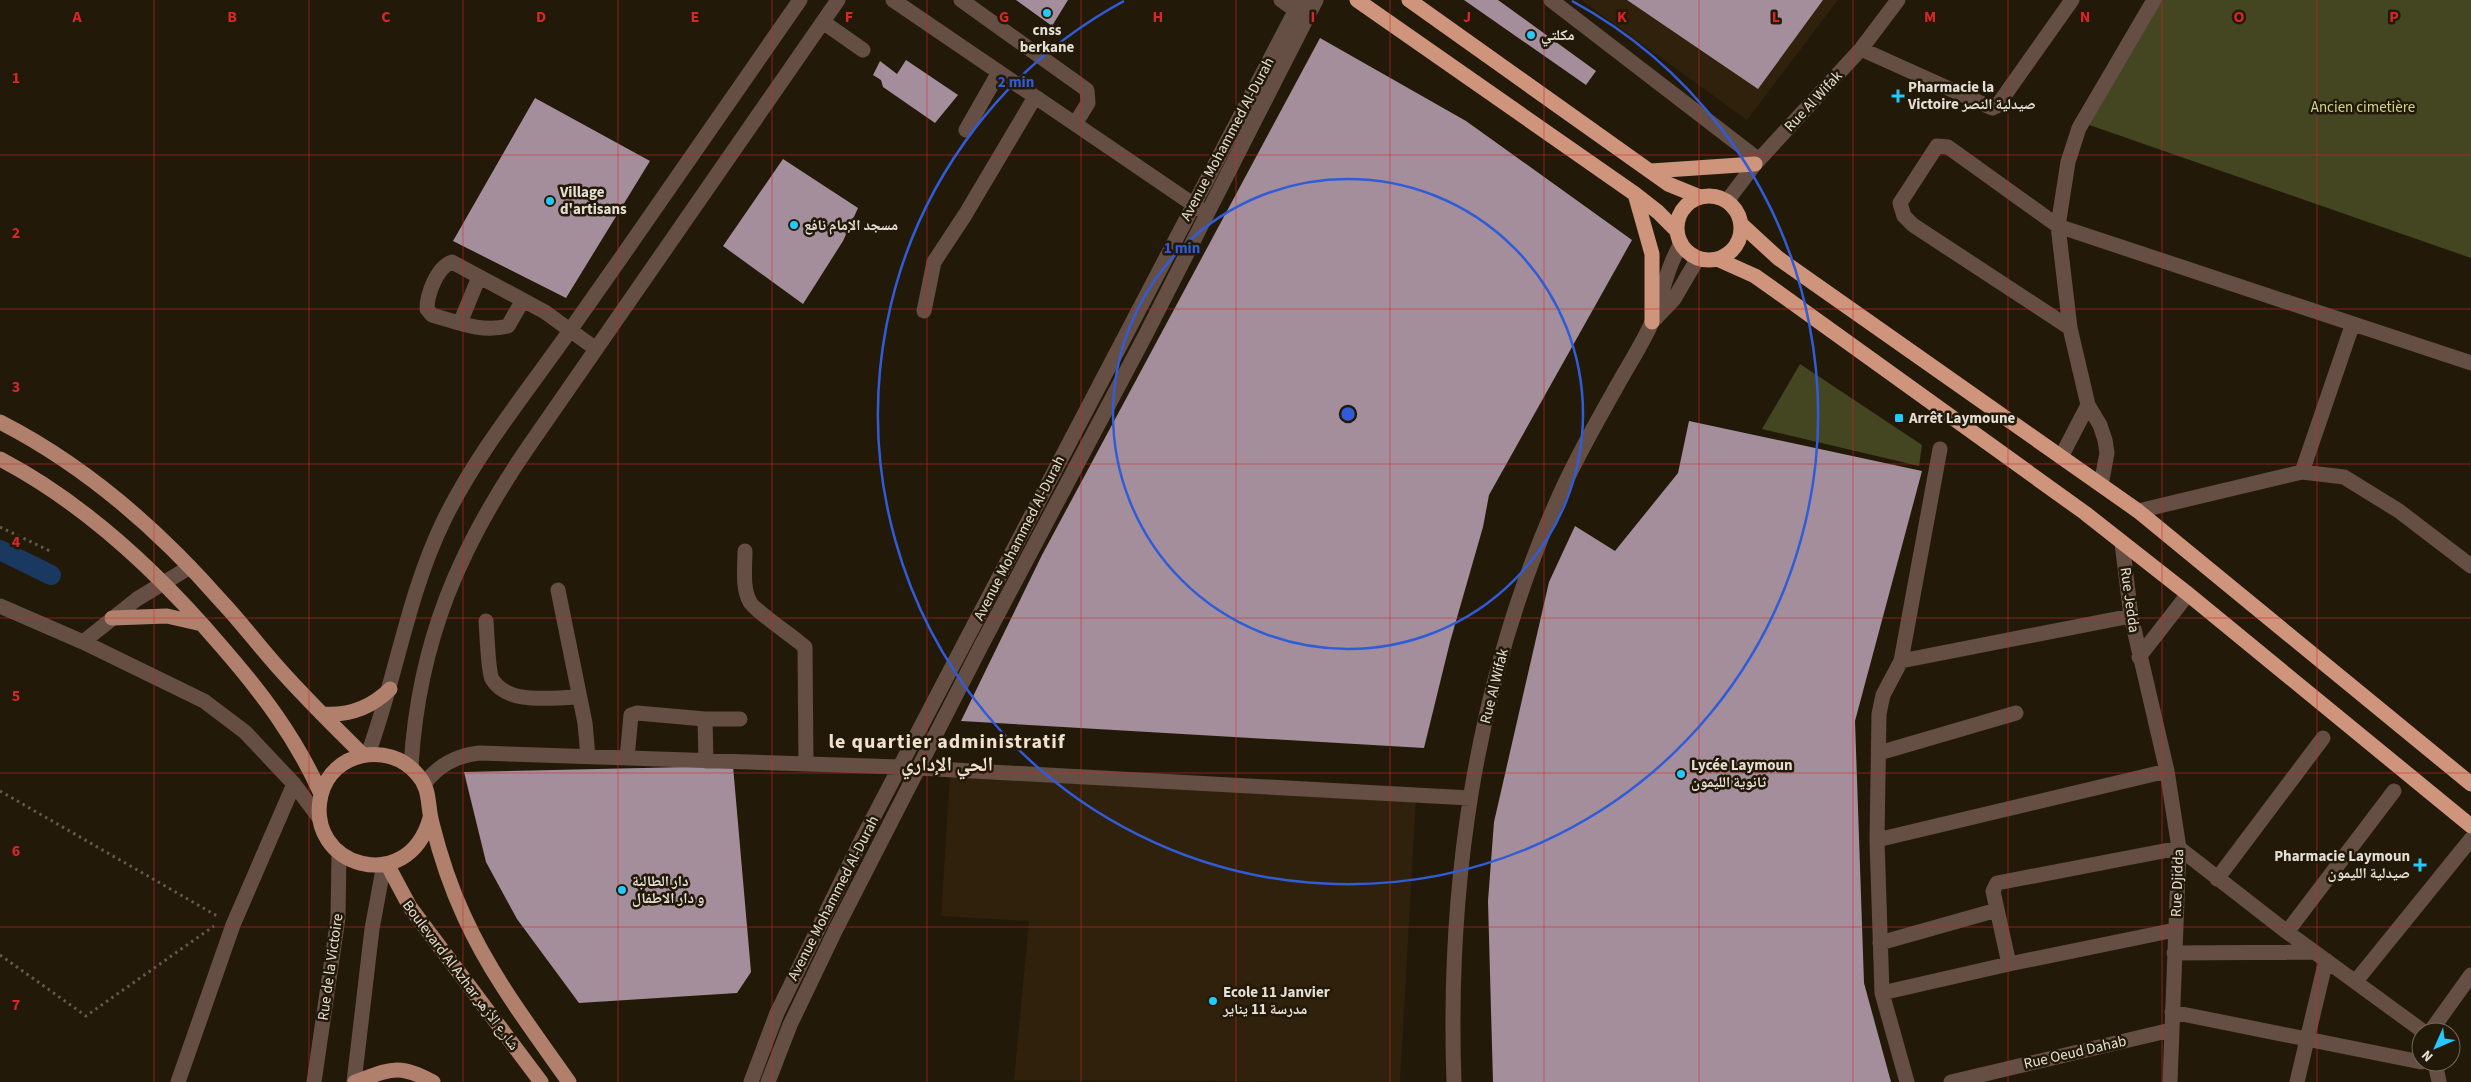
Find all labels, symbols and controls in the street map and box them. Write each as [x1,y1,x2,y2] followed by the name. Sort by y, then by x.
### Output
[71,6,82,28] text: A
[227,6,237,28] text: B
[381,6,391,28] text: C
[536,6,546,28] text: D
[691,6,699,28] text: E
[845,6,853,28] text: F
[999,6,1009,28] text: G
[1153,6,1163,28] text: H
[1311,6,1315,28] text: I
[1463,6,1471,28] text: J
[1617,6,1627,28] text: K
[1772,6,1780,28] text: L
[1924,6,1936,28] text: M
[2080,6,2090,28] text: N
[2234,6,2245,28] text: O
[2389,6,2399,28] text: P
[1041,7,1053,19] marker: cnss berkane
[1020,20,1075,58] place label: cnss berkane
[1541,25,1575,47] place label: مكلتي
[1525,29,1537,41] marker: مكلتي
[1175,54,1279,225] street label: Avenue Mohammed Al-Durah
[1780,66,1848,137] street label: Rue Al Wifak
[12,67,20,89] text: 1
[998,72,1034,93] text: 2 min
[1907,77,2036,115] place label: Pharmacie la Victoire صيدلية النصر
[1892,90,1904,102] marker: Pharmacie la Victoire صيدلية النصر
[2311,97,2415,118] park label: Ancien cimetière
[559,182,627,220] place label: Village d'artisans
[544,195,556,207] marker: Village d'artisans
[804,215,898,236] place label: مسجد الإمام نافع
[788,219,800,231] marker: مسجد الإمام نافع
[12,222,20,244] text: 2
[1164,238,1200,259] text: 1 min
[12,376,20,398] text: 3
[1339,405,1357,423] centre of rings
[1908,408,2016,429] place label: Arrêt Laymoune
[1893,412,1905,424] marker: Arrêt Laymoune
[969,452,1070,624] street label: Avenue Mohammed Al-Durah
[12,531,21,553] text: 4
[2115,566,2144,634] street label: Rue Jedda
[1475,646,1514,726] street label: Rue Al Wifak
[12,685,20,707] text: 5
[828,728,1066,780] district label: le quartier administratif الحي الإداري
[1691,755,1793,793] place label: Lycée Laymoun ثانوية الليمون
[1675,768,1687,780] marker: Lycée Laymoun ثانوية الليمون
[783,812,884,984] street label: Avenue Mohammed Al-Durah
[12,840,20,862] text: 6
[2274,846,2410,884] place label: Pharmacie Laymoun صيدلية الليمون
[2166,849,2189,917] street label: Rue Djidda
[2414,859,2426,871] marker: Pharmacie Laymoun صيدلية الليمون
[632,871,704,909] place label: دار الطالبة و دار الاطفال
[616,884,628,896] marker: دار الطالبة و دار الاطفال
[397,896,524,1055] street label: Boulevard Al Azhar شارع الأزهر
[313,912,348,1022] street label: Rue de la Victoire
[1222,982,1330,1020] place label: Ecole 11 Janvier مدرسة 11 يناير
[12,994,20,1016] text: 7
[1207,995,1219,1007] marker: Ecole 11 Janvier مدرسة 11 يناير
[2411,1022,2461,1072] north arrow
[2022,1030,2129,1075] street label: Rue Oeud Dahab
[2417,1045,2438,1066] text: N

